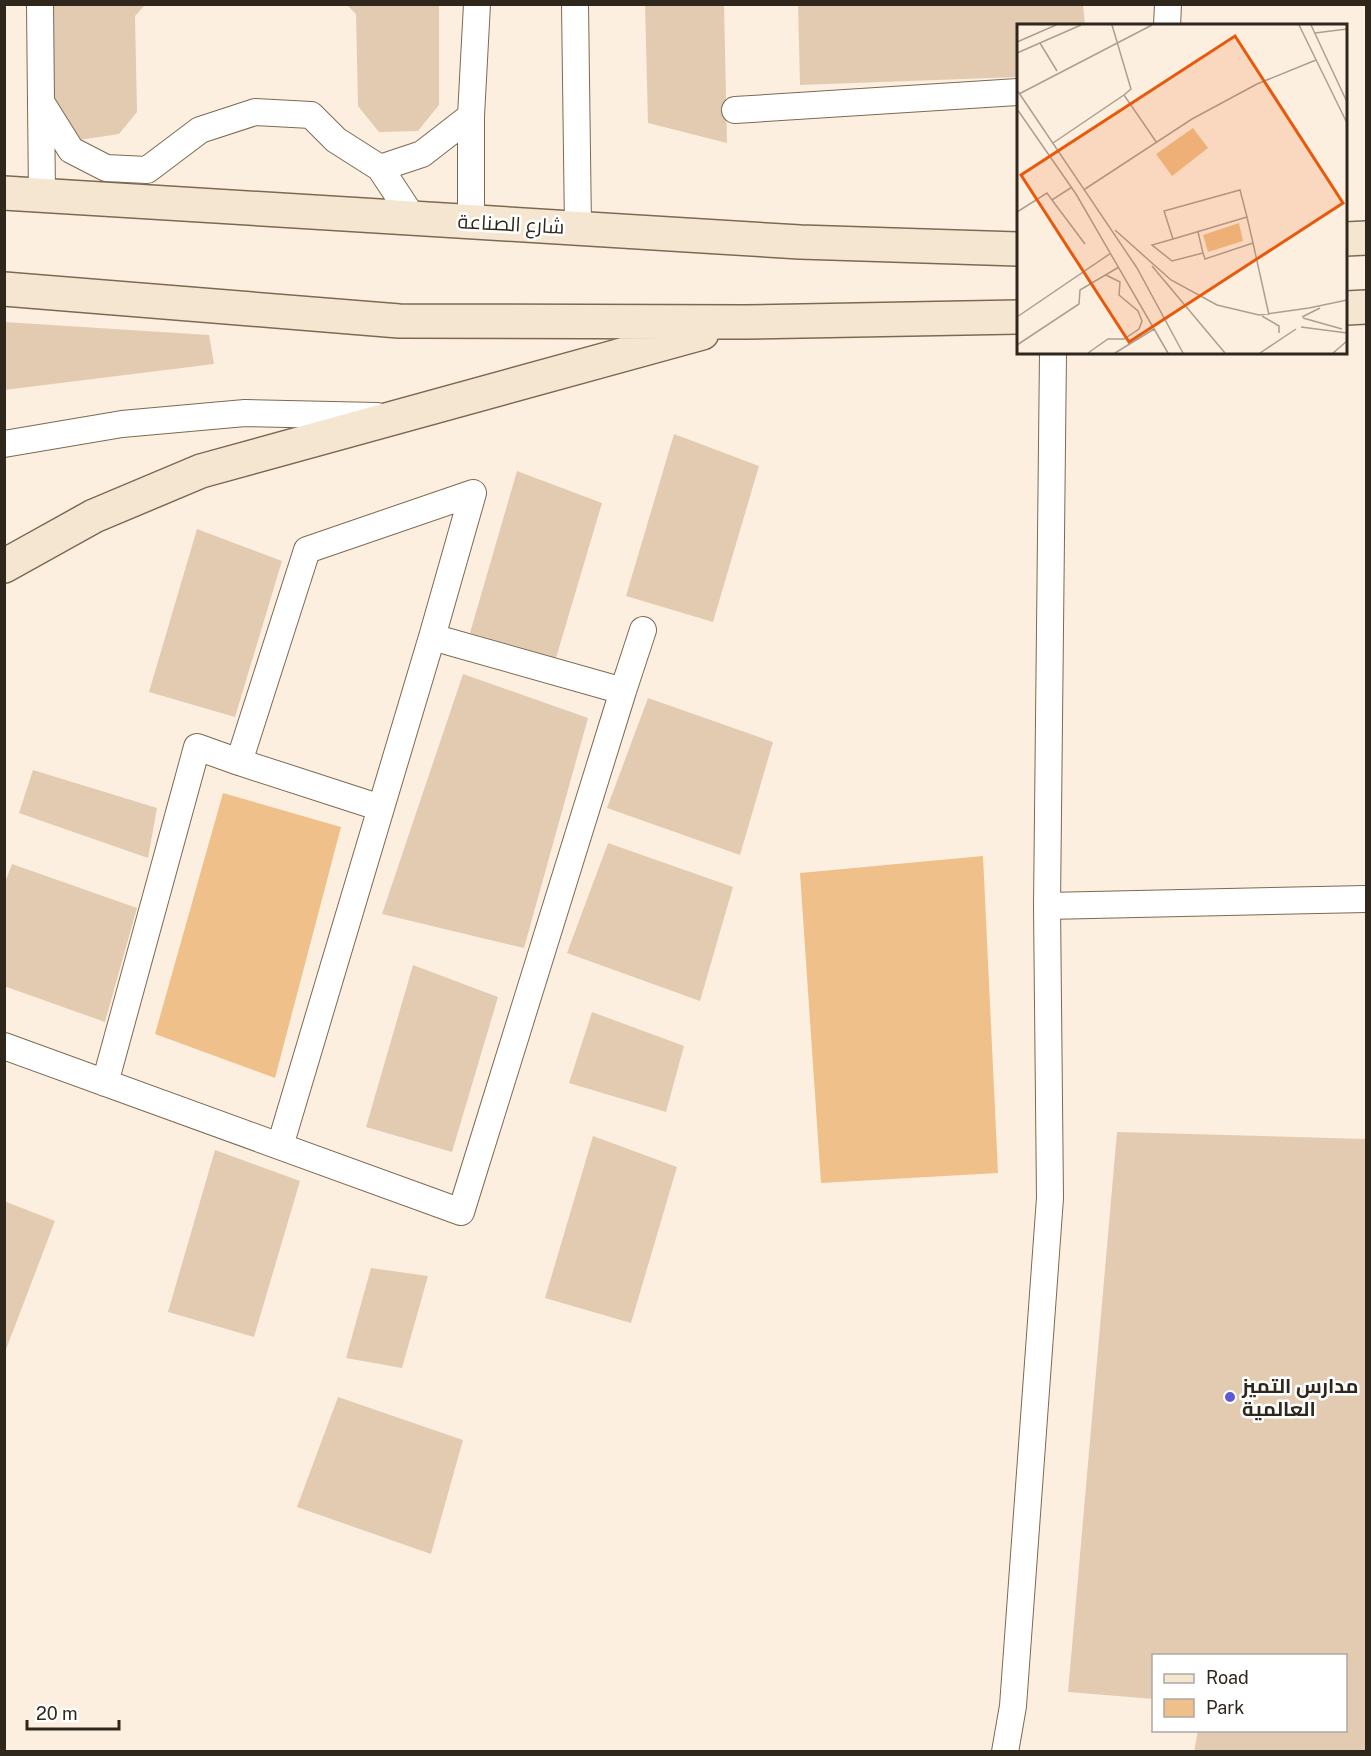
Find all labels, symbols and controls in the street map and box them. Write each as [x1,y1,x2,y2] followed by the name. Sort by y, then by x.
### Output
[1017,24,1347,354] inset map
[457,209,565,241] street label: شارع الصناعة
[1241,1374,1359,1421] place label: مدارس التميز العالمية
[1223,1390,1237,1404] marker: مدارس التميز العالمية
[1152,1654,1347,1732] legend
[1206,1667,1249,1688] text: Road
[27,1693,118,1731] scale bar
[1206,1697,1244,1718] text: Park
[36,1703,78,1724] text: 20 m

